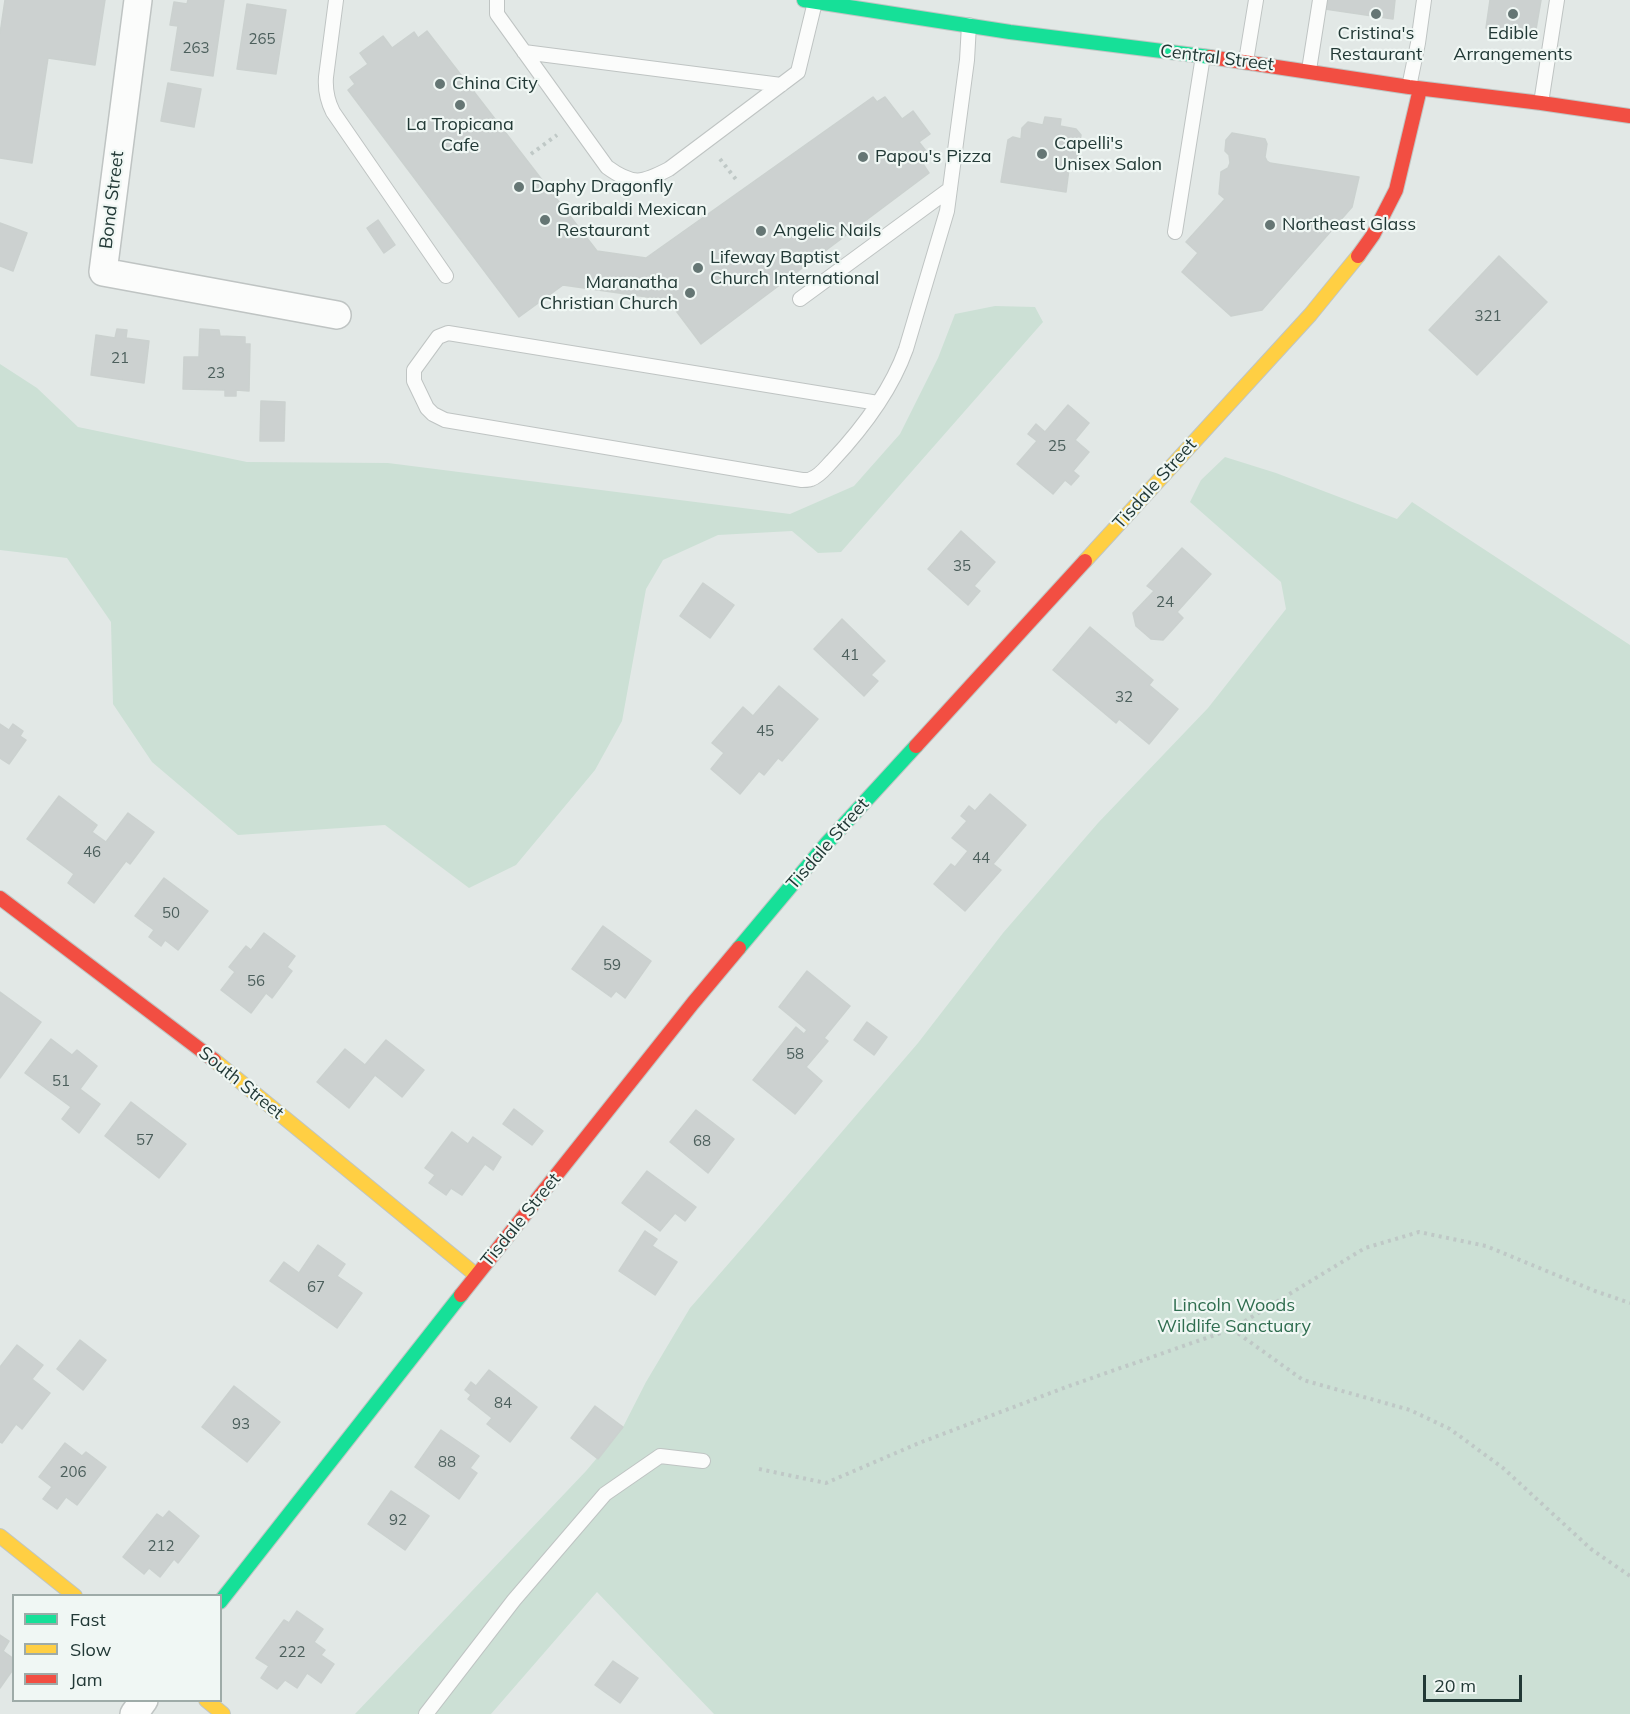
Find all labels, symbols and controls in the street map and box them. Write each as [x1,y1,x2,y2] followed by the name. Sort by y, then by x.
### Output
[1369,7,1383,21] marker: Cristina's Restaurant
[1506,7,1520,21] marker: Edible Arrangements
[1330,23,1422,66] place label: Cristina's Restaurant
[1453,23,1573,66] place label: Edible Arrangements
[249,30,275,48] house number: 265
[183,39,209,57] house number: 263
[1159,40,1275,76] street label: Central Street
[452,73,538,95] place label: China City
[433,77,447,91] marker: China City
[453,98,467,112] marker: La Tropicana Cafe
[406,114,514,156] place label: La Tropicana Cafe
[1054,133,1162,176] place label: Capelli's Unisex Salon
[875,146,992,168] place label: Papou's Pizza
[1035,147,1049,161] marker: Capelli's Unisex Salon
[95,150,129,250] street label: Bond Street
[856,150,870,164] marker: Papou's Pizza
[531,176,673,198] place label: Daphy Dragonfly
[512,180,526,194] marker: Daphy Dragonfly
[557,199,707,242] place label: Garibaldi Mexican Restaurant
[538,213,552,227] marker: Garibaldi Mexican Restaurant
[1282,214,1416,236] place label: Northeast Glass
[1263,218,1277,232] marker: Northeast Glass
[773,220,881,242] place label: Angelic Nails
[754,224,768,238] marker: Angelic Nails
[710,247,879,290] place label: Lifeway Baptist Church International
[691,261,705,275] marker: Lifeway Baptist Church International
[540,272,678,314] place label: Maranatha Christian Church
[683,286,697,300] marker: Maranatha Christian Church
[1475,307,1501,325] house number: 321
[111,349,129,367] house number: 21
[207,364,225,382] house number: 23
[1109,434,1201,534] street label: Tisdale Street
[1048,437,1066,455] house number: 25
[953,557,971,575] house number: 35
[1156,593,1174,611] house number: 24
[841,646,859,664] house number: 41
[1115,688,1133,706] house number: 32
[756,722,774,740] house number: 45
[782,794,874,894] street label: Tisdale Street
[83,843,101,861] house number: 46
[972,849,990,867] house number: 44
[162,904,180,922] house number: 50
[603,956,621,974] house number: 59
[247,972,265,990] house number: 56
[194,1042,288,1124] street label: South Street
[786,1045,804,1063] house number: 58
[52,1072,70,1090] house number: 51
[136,1131,154,1149] house number: 57
[693,1132,711,1150] house number: 68
[477,1169,565,1271] street label: Tisdale Street
[307,1278,325,1296] house number: 67
[1157,1295,1311,1338] park label: Lincoln Woods Wildlife Sanctuary
[494,1394,512,1412] house number: 84
[232,1415,250,1433] house number: 93
[438,1453,456,1471] house number: 88
[60,1463,86,1481] house number: 206
[389,1511,407,1529] house number: 92
[148,1537,174,1555] house number: 212
[12,1594,222,1702] legend
[70,1608,106,1631] text: Fast
[70,1638,111,1661] text: Slow
[279,1643,305,1661] house number: 222
[1426,1663,1525,1701] scale bar
[70,1668,103,1691] text: Jam
[1434,1674,1476,1697] text: 20 m

